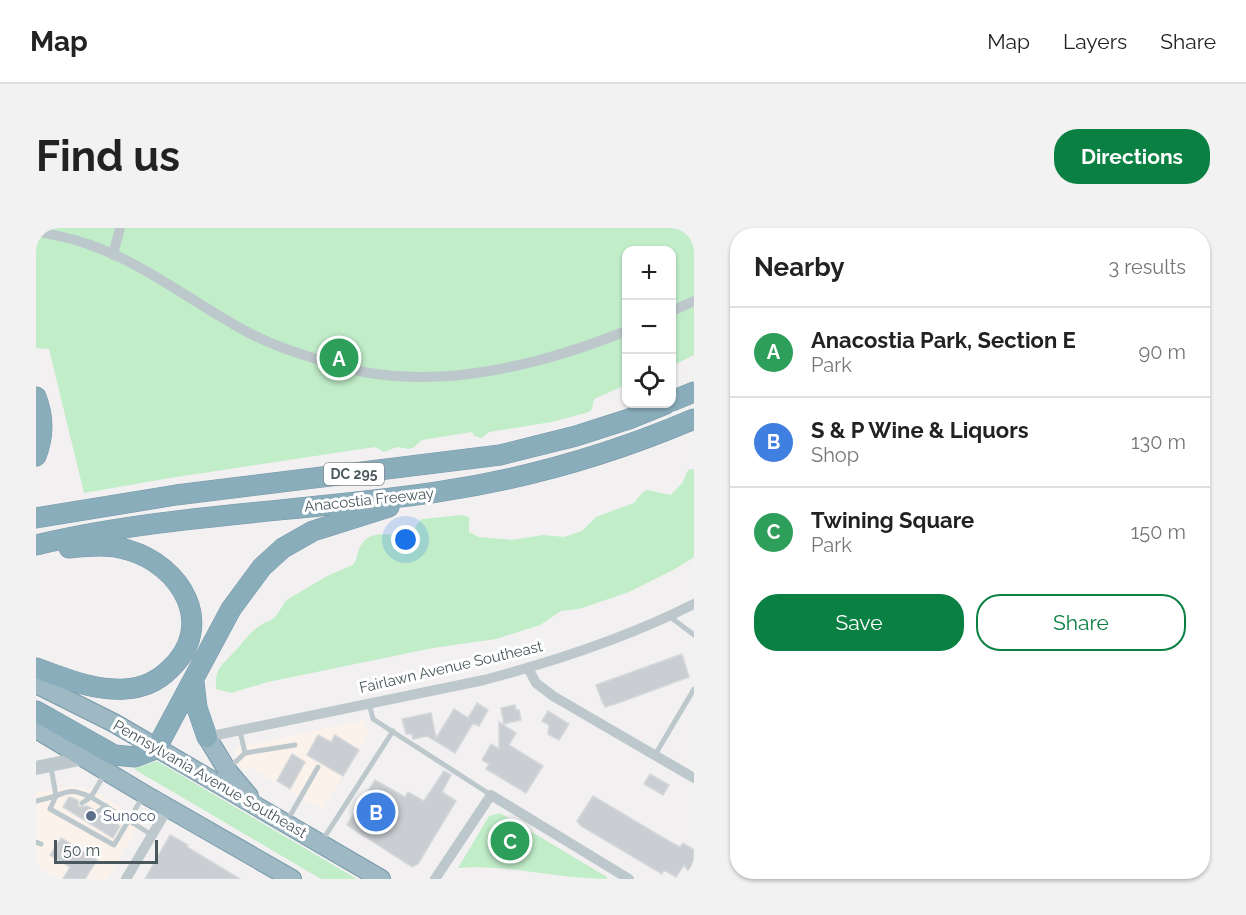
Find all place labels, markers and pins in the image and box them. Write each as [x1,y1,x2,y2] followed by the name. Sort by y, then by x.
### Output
[320,336,358,380] pin: A
[356,790,396,834] pin: B
[103,807,156,825] place label: Sunoco
[84,809,98,823] marker: Sunoco
[490,818,530,864] pin: C

